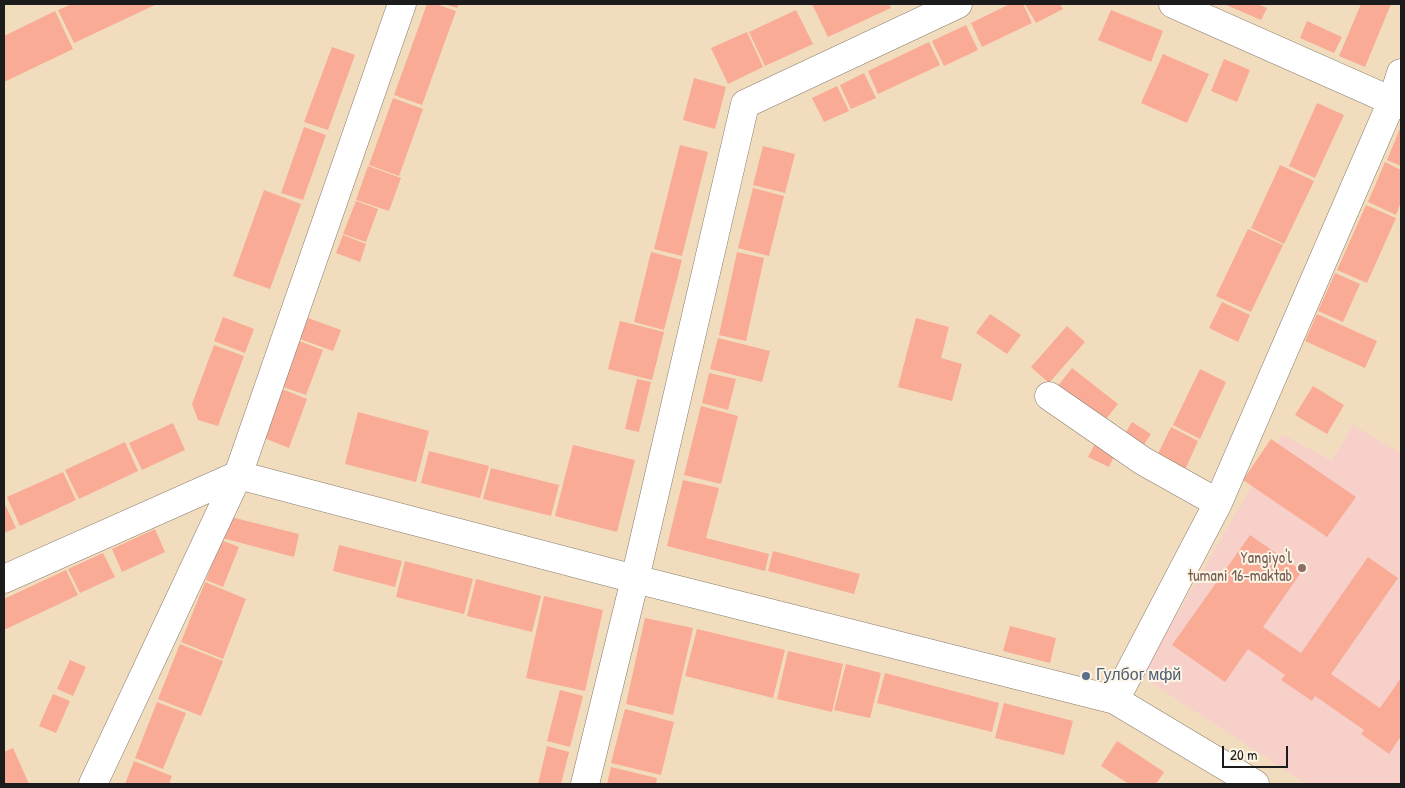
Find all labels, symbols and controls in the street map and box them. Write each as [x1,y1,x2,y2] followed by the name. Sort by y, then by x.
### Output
[1188,549,1292,587] place label: Yangiyo'l tumani 16-maktab
[1296,562,1308,574] marker: Yangiyo'l tumani 16-maktab
[1096,666,1181,686] place label: Гулбог мфй
[1080,670,1092,682] marker: Гулбог мфй
[1225,736,1291,768] scale bar
[1230,744,1257,765] text: 20 m

